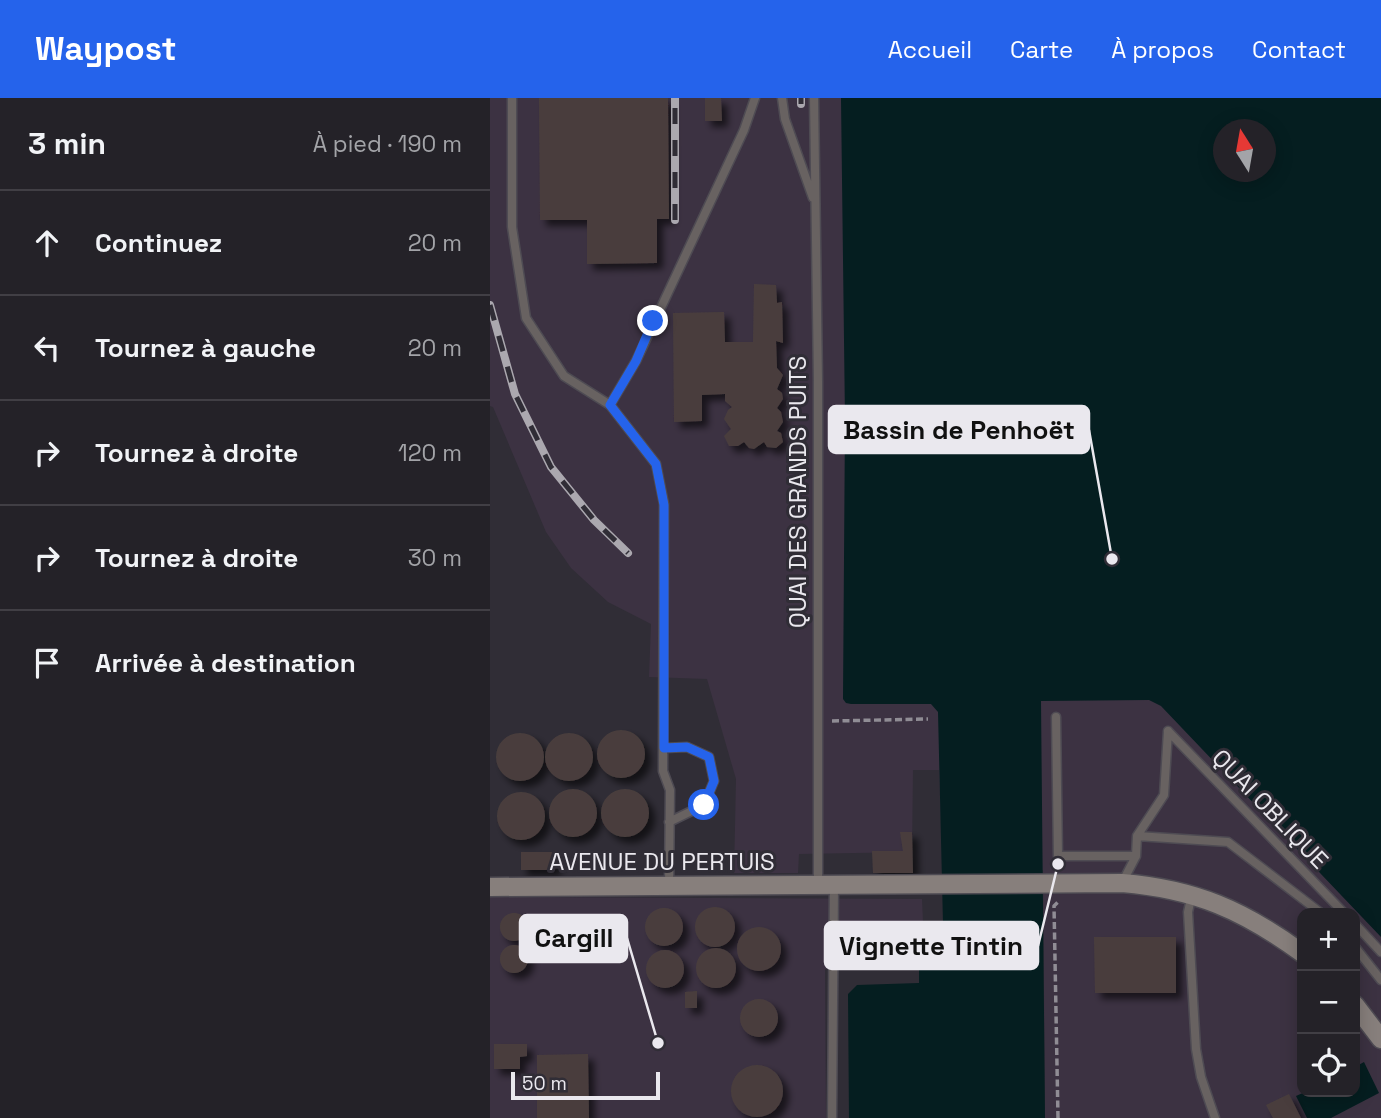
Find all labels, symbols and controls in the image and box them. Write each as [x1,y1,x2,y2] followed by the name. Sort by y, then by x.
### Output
[35,28,177,70] text: Waypost
[888,34,972,65] text: Accueil
[1010,34,1073,65] text: Carte
[1111,34,1214,65] text: À propos
[1252,34,1346,65] text: Contact
[1213,119,1276,182] north arrow
[28,124,106,163] text: 3 min
[313,129,462,159] text: À pied · 190 m
[28,224,66,262] icon: ahead
[95,226,222,260] text: Continuez
[408,228,462,258] text: 20 m
[637,305,668,336] route end
[28,329,66,367] icon: left
[95,331,316,365] text: Tournez à gauche
[408,333,462,363] text: 20 m
[782,356,813,628] street label: QUAI DES GRANDS PUITS
[829,406,1089,453] callout: Bassin de Penhoët
[843,413,1075,447] text: Bassin de Penhoët
[28,434,66,472] icon: right
[95,436,298,470] text: Tournez à droite
[398,438,462,468] text: 120 m
[28,539,66,577] icon: right
[95,541,298,575] text: Tournez à droite
[408,543,462,573] text: 30 m
[28,644,66,682] icon: arrive
[95,646,356,680] text: Arrivée à destination
[1205,742,1335,875] street label: QUAI OBLIQUE
[688,789,719,820] route start
[549,846,775,877] street label: AVENUE DU PERTUIS
[1297,908,1360,1097] map controls
[1297,908,1360,971] button: +
[520,915,627,962] callout: Cargill
[535,921,613,955] text: Cargill
[825,922,1038,969] callout: Vignette Tintin
[839,929,1023,963] text: Vignette Tintin
[1297,971,1360,1034] button: −
[1297,1034,1360,1097] button: locate
[511,1069,660,1101] scale bar
[522,1071,567,1096] text: 50 m

